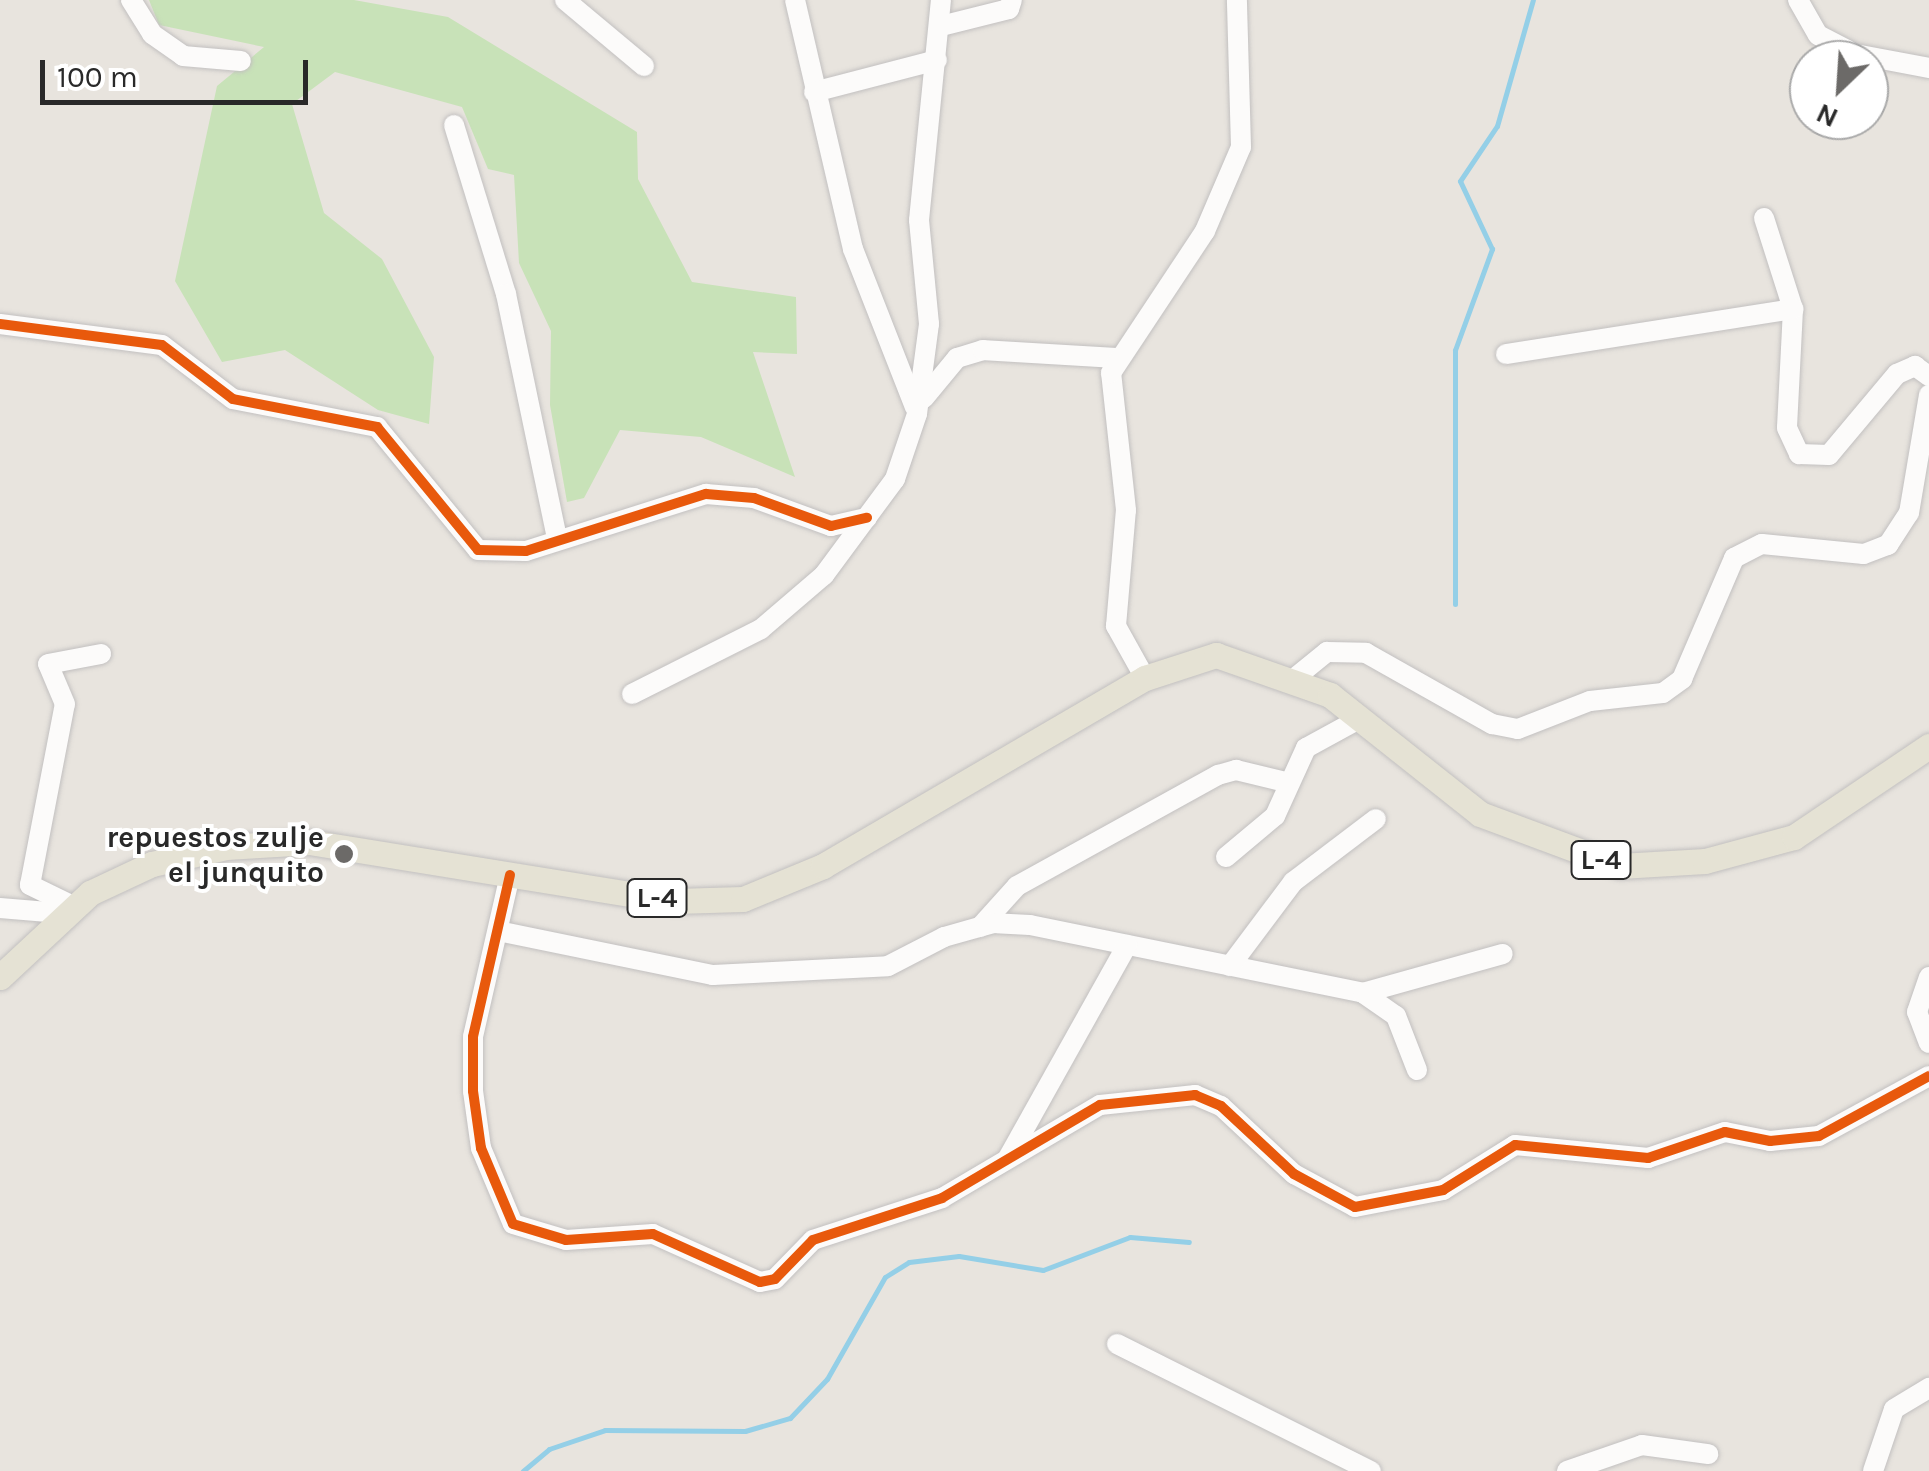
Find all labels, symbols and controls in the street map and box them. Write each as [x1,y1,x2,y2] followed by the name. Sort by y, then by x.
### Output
[45,40,312,102] scale bar
[1789,40,1889,140] north arrow
[57,59,138,95] text: 100 m
[1811,97,1843,135] text: N
[107,819,324,890] place label: repuestos zulje el junquito
[1568,837,1634,883] road number: L-4
[333,843,355,865] marker: repuestos zulje el junquito
[624,875,690,921] road number: L-4

